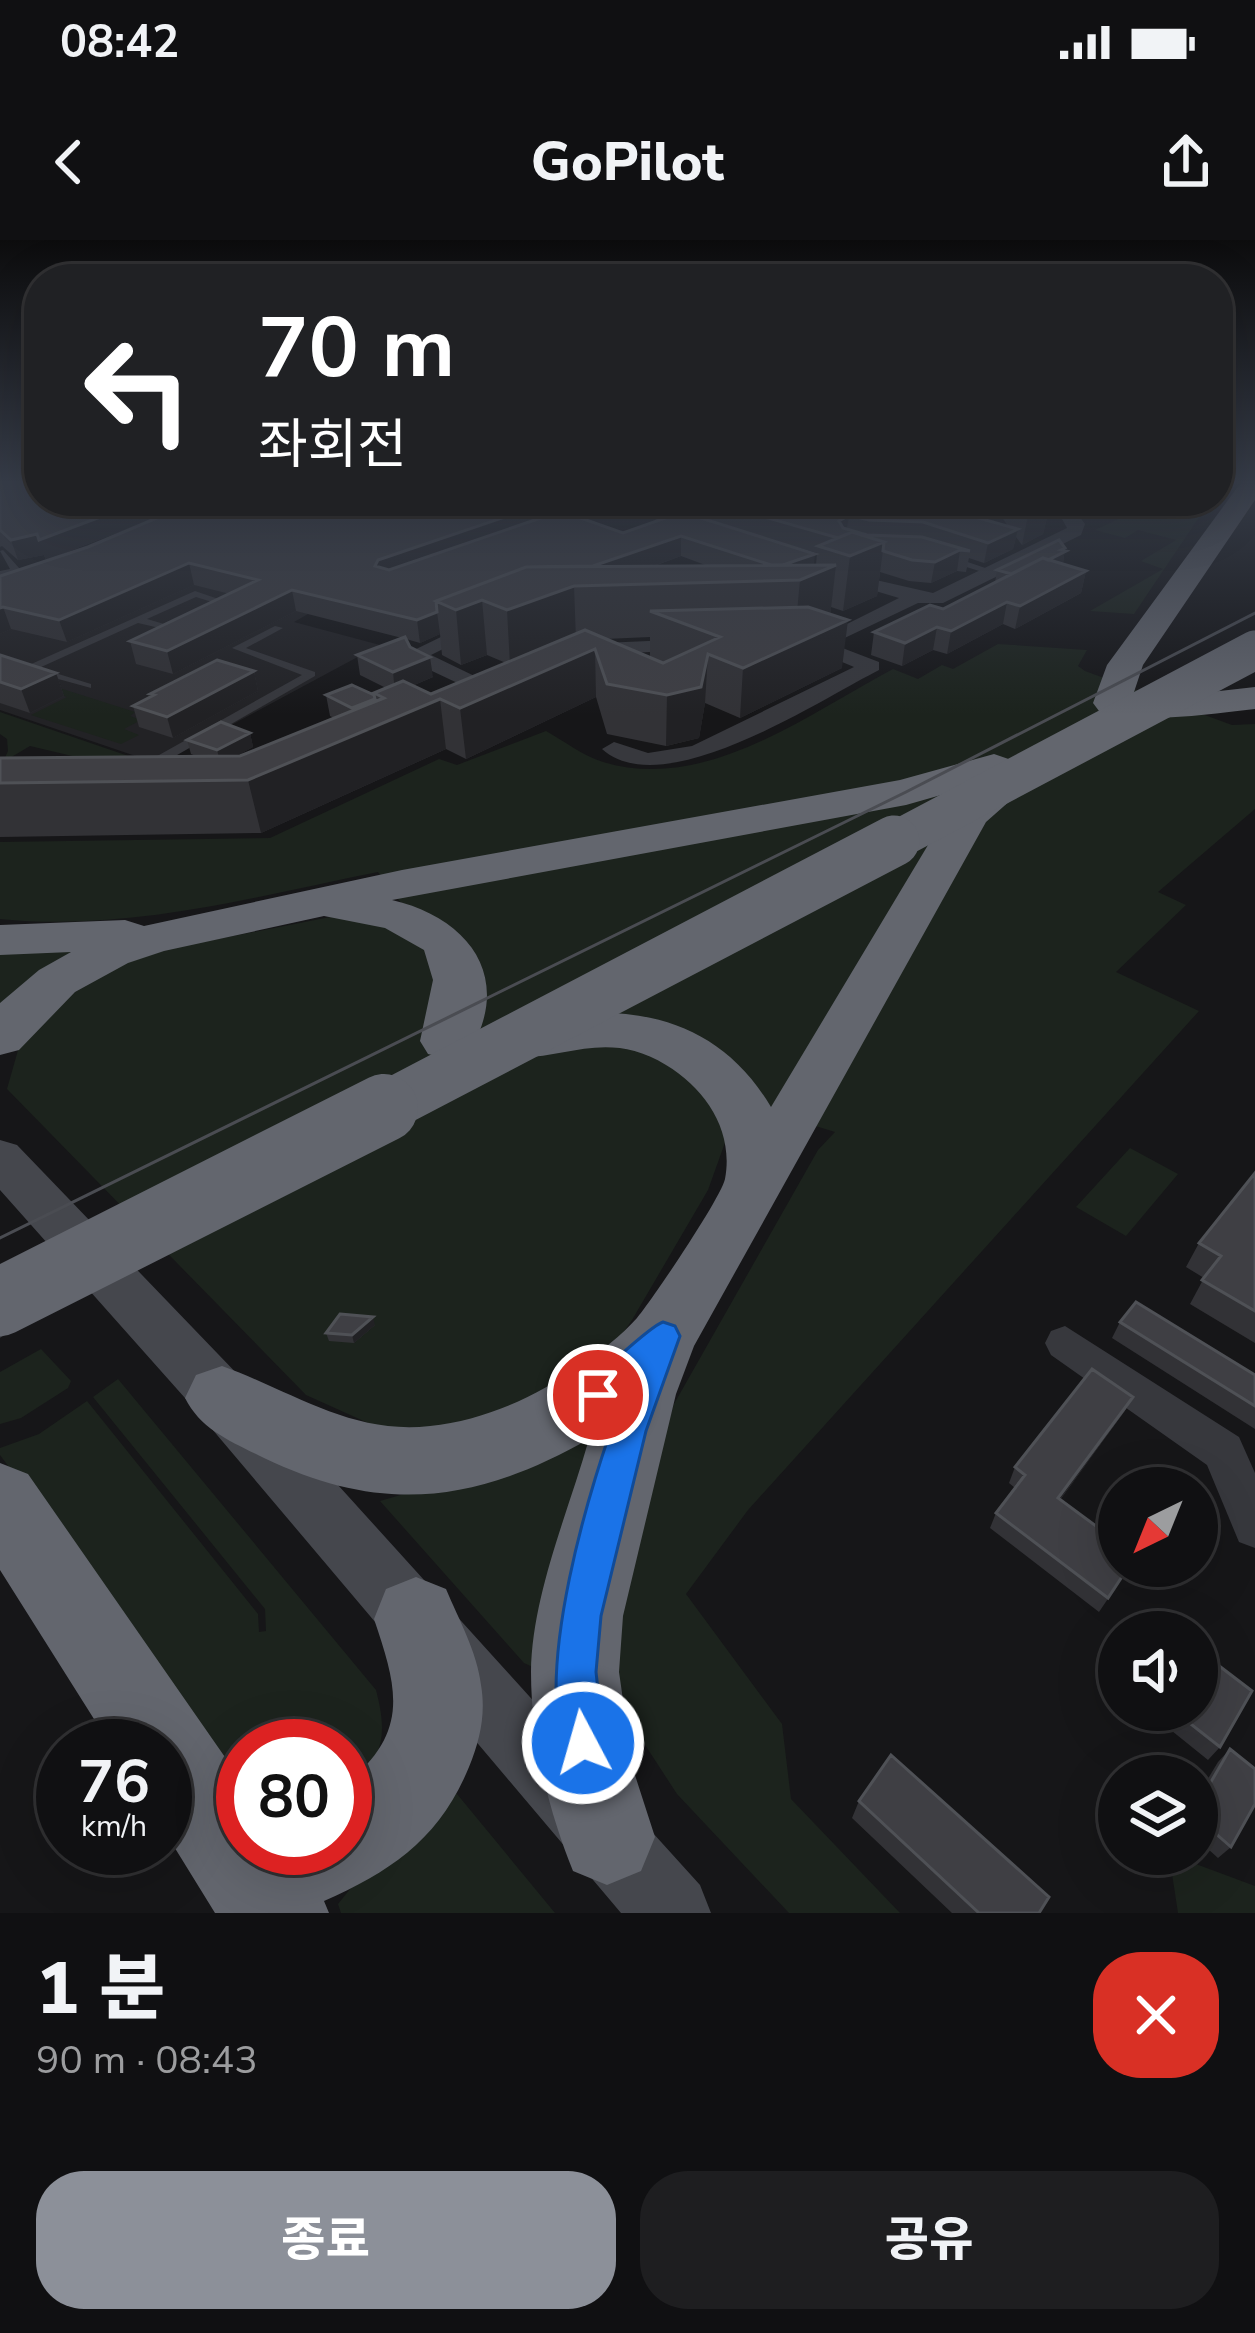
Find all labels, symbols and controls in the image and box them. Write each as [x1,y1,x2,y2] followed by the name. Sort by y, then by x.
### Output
[60,12,179,73] text: 08:42
[531,125,724,199] text: GoPilot
[36,129,102,195] icon: back
[1153,129,1219,195] icon: share
[258,291,455,406] text: 70 m
[60,312,216,468] icon: left
[258,408,407,482] text: 좌회전
[547,1344,649,1446] pin
[565,1362,631,1428] icon: arrive
[1098,1467,1218,1587] north arrow
[1098,1467,1218,1875] map controls
[1098,1611,1218,1731] button: sound
[520,1680,646,1806] position arrow
[216,1719,372,1875] speed limit sign: 80
[78,1741,150,1823] text: 76
[1098,1755,1218,1875] button: layers
[81,1806,147,1847] text: km/h
[36,1940,165,2038] text: 1 분
[1093,1952,1219,2078] button: close
[36,2034,258,2087] text: 90 m · 08:43
[36,2171,616,2309] button: 종료
[640,2171,1219,2309] button: 공유

